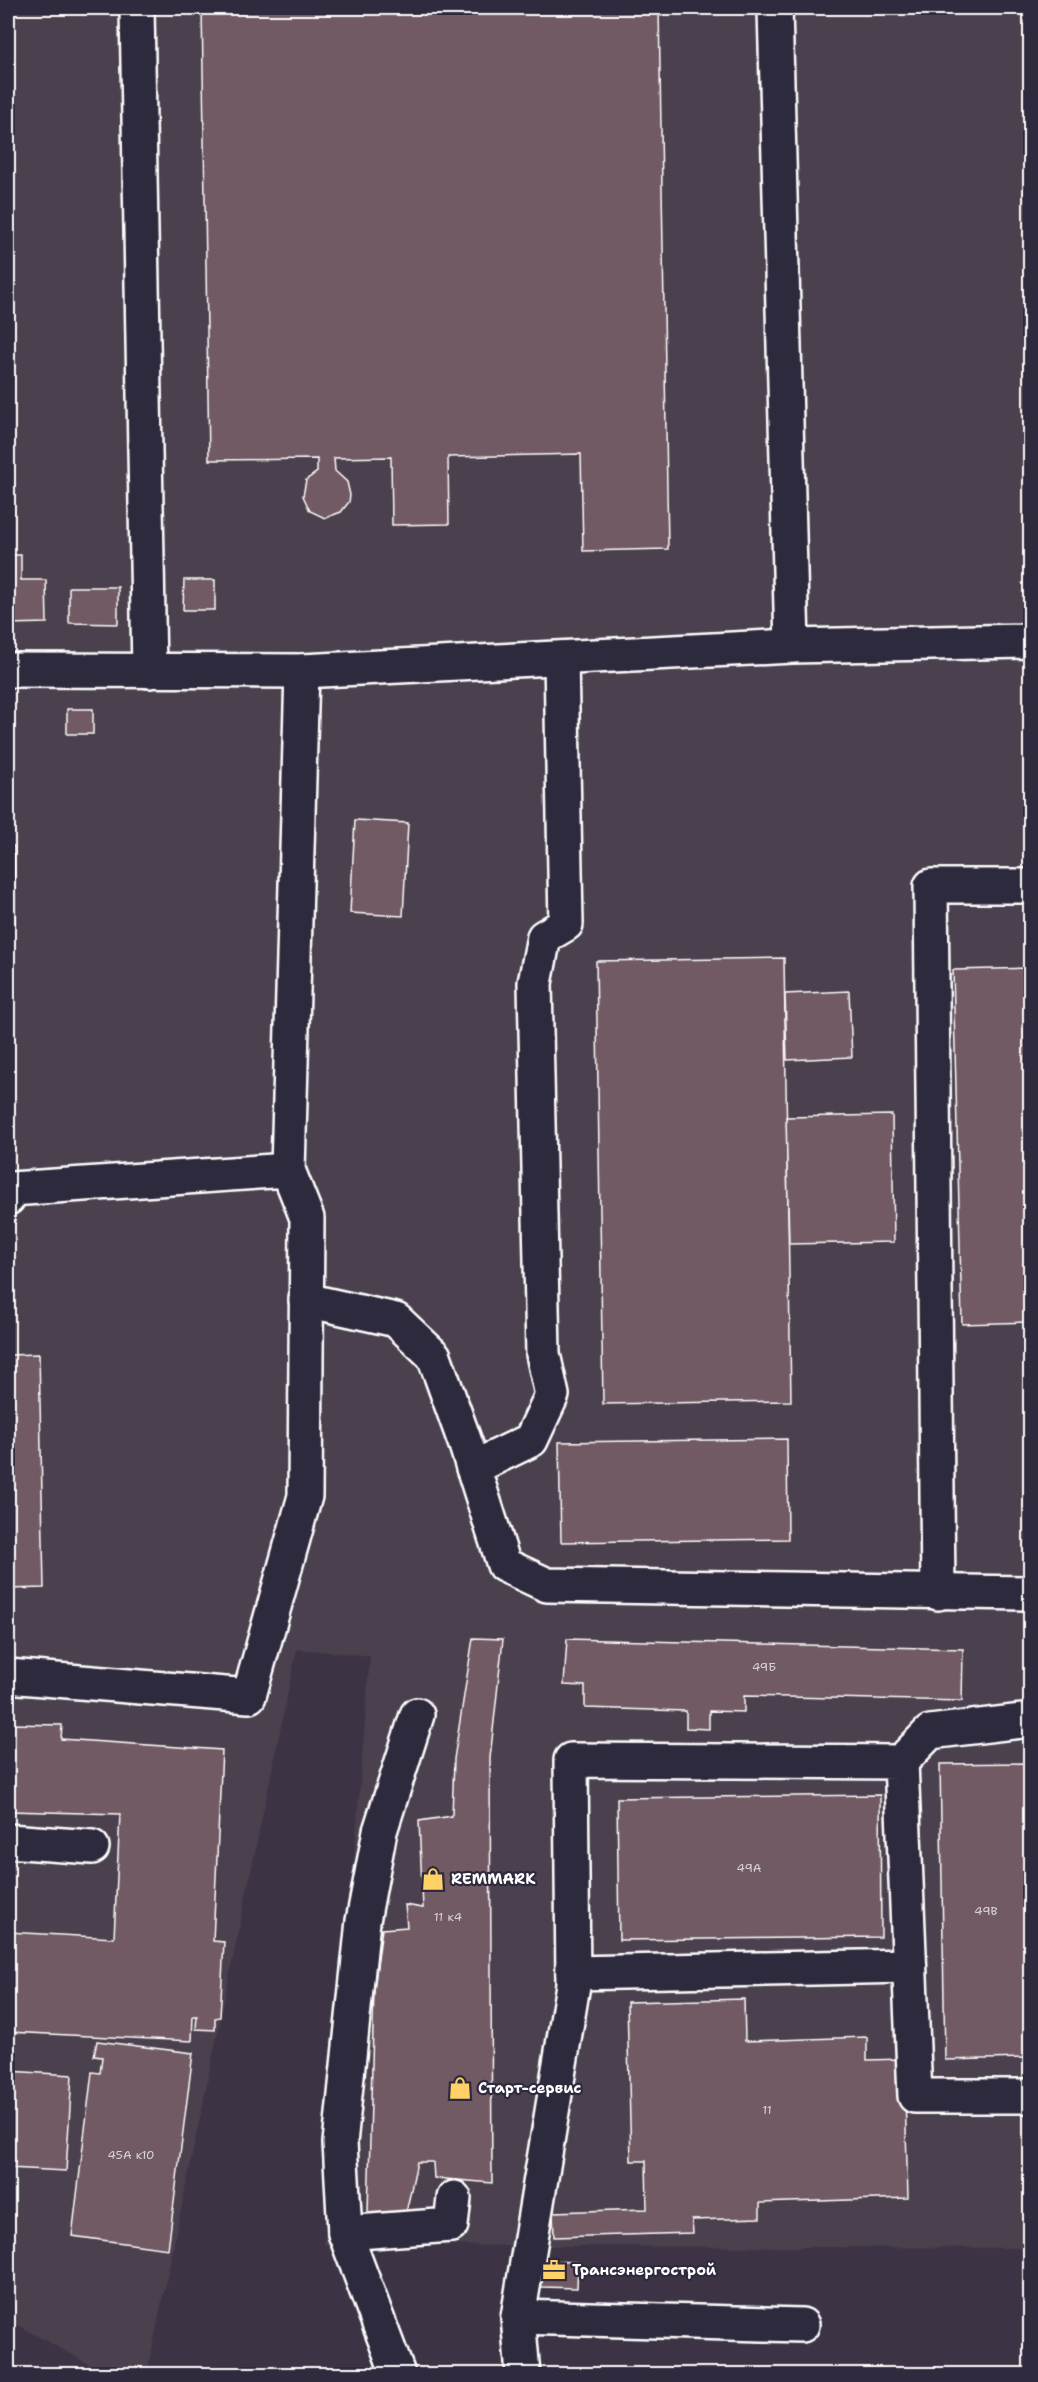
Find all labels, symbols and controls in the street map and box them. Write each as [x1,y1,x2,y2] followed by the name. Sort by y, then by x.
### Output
[752,1659,776,1675] house number: 49Б
[737,1860,762,1876] house number: 49А
[420,1866,446,1892] shop icon: REMMARK
[451,1869,536,1889] place label: REMMARK
[974,1903,998,1919] house number: 49В
[434,1909,462,1925] house number: 11 к4
[447,2075,473,2101] shop icon: Старт-сервис
[478,2078,582,2098] place label: Старт-сервис
[762,2102,772,2118] house number: 11
[108,2147,155,2163] house number: 45А к10
[541,2257,567,2283] office icon: Трансэнергострой
[572,2260,717,2280] place label: Трансэнергострой

